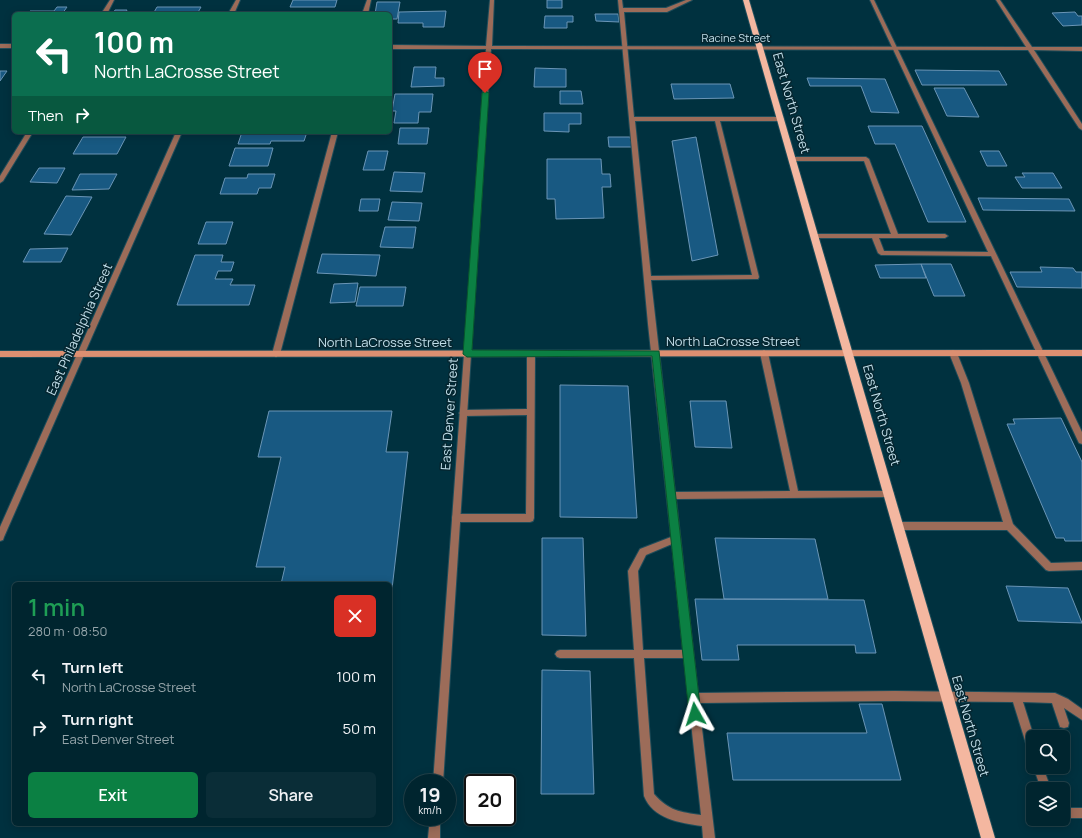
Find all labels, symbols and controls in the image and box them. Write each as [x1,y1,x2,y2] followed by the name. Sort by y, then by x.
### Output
[94,23,174,61] text: 100 m
[28,28,80,80] icon: left
[702,30,770,45] street label: Racine Street
[769,50,815,156] street label: East North Street
[468,52,502,93] pin
[474,58,496,80] icon: arrive
[94,59,280,83] text: North LaCrosse Street
[71,104,93,126] icon: right
[28,105,63,126] text: Then
[42,260,116,398] street label: East Philadelphia Street
[666,332,800,350] street label: North LaCrosse Street
[318,333,452,351] street label: North LaCrosse Street
[436,357,462,471] street label: East Denver Street
[859,362,905,468] street label: East North Street
[28,590,85,623] text: 1 min
[334,595,376,637] button: close
[28,622,107,640] text: 280 m · 08:50
[62,657,124,678] text: Turn left
[28,665,50,687] icon: left
[336,666,376,687] text: 100 m
[948,673,994,779] street label: East North Street
[62,678,196,696] text: North LaCrosse Street
[674,693,716,735] position arrow
[62,709,133,730] text: Turn right
[28,717,50,739] icon: right
[342,718,376,739] text: 50 m
[62,730,175,748] text: East Denver Street
[1026,730,1070,826] map controls
[1026,730,1070,774] button: search
[28,772,198,818] button: Exit
[206,772,376,818] button: Share
[464,774,516,826] speed limit sign: 20
[419,781,441,808] text: 19
[1026,782,1070,826] button: layers
[418,803,442,817] text: km/h

